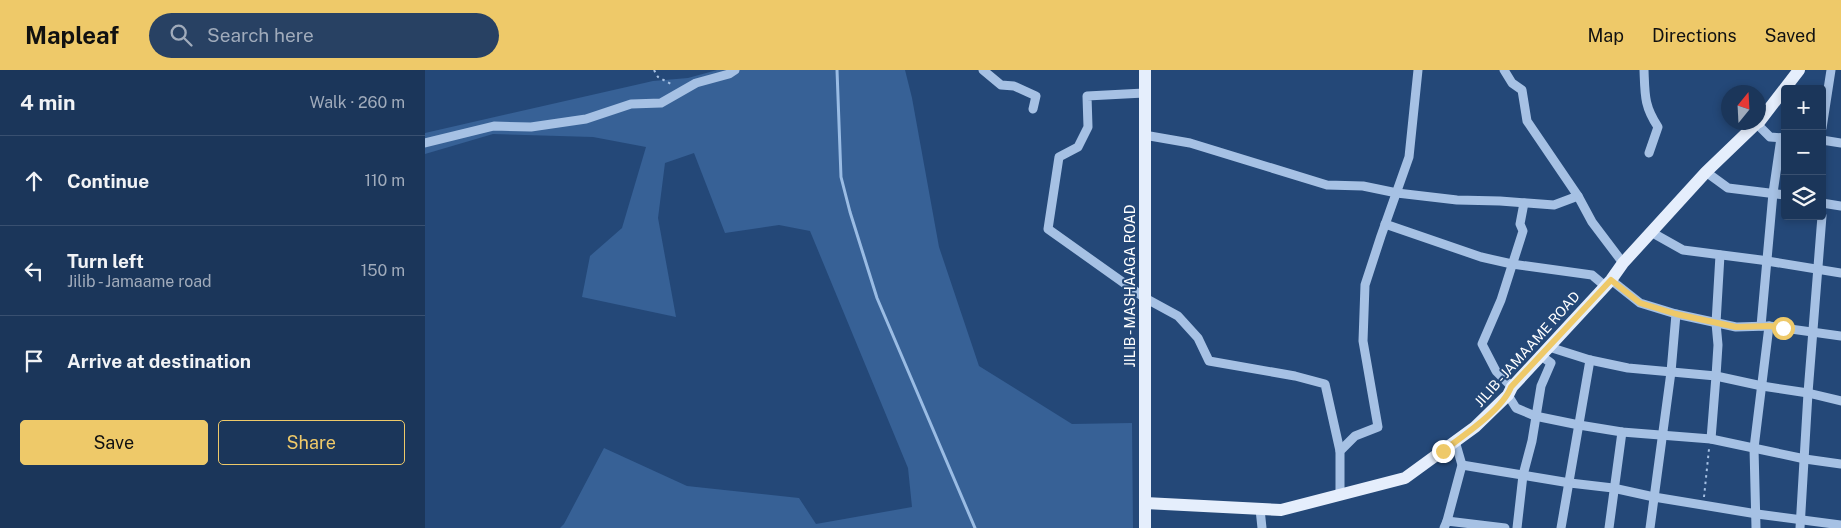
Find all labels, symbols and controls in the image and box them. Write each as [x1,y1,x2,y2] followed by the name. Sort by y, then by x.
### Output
[149,13,499,58] search box
[25,21,119,49] text: Mapleaf
[167,21,195,49] icon: search
[207,24,314,46] text: Search here
[1587,25,1624,46] text: Map
[1652,25,1737,46] text: Directions
[1765,25,1816,46] text: Saved
[1721,85,1766,130] north arrow
[1781,85,1826,220] map controls
[1781,85,1826,130] button: +
[20,90,75,115] text: 4 min
[310,93,405,112] text: Walk · 260 m
[1781,130,1826,175] button: −
[20,167,48,195] icon: ahead
[67,170,149,192] text: Continue
[364,171,405,190] text: 110 m
[1781,175,1826,220] button: layers
[1122,204,1138,368] street label: JILIB - MASHAAGA ROAD
[67,250,144,272] text: Turn left
[20,257,48,285] icon: left
[361,261,405,280] text: 150 m
[67,272,212,291] text: Jilib - Jamaame road
[1471,288,1583,410] street label: JILIB - JAMAAME ROAD
[1772,317,1795,340] route start
[20,347,48,375] icon: arrive
[67,350,251,372] text: Arrive at destination
[20,420,208,465] button: Save
[218,420,405,465] button: Share
[1432,440,1455,463] route end

